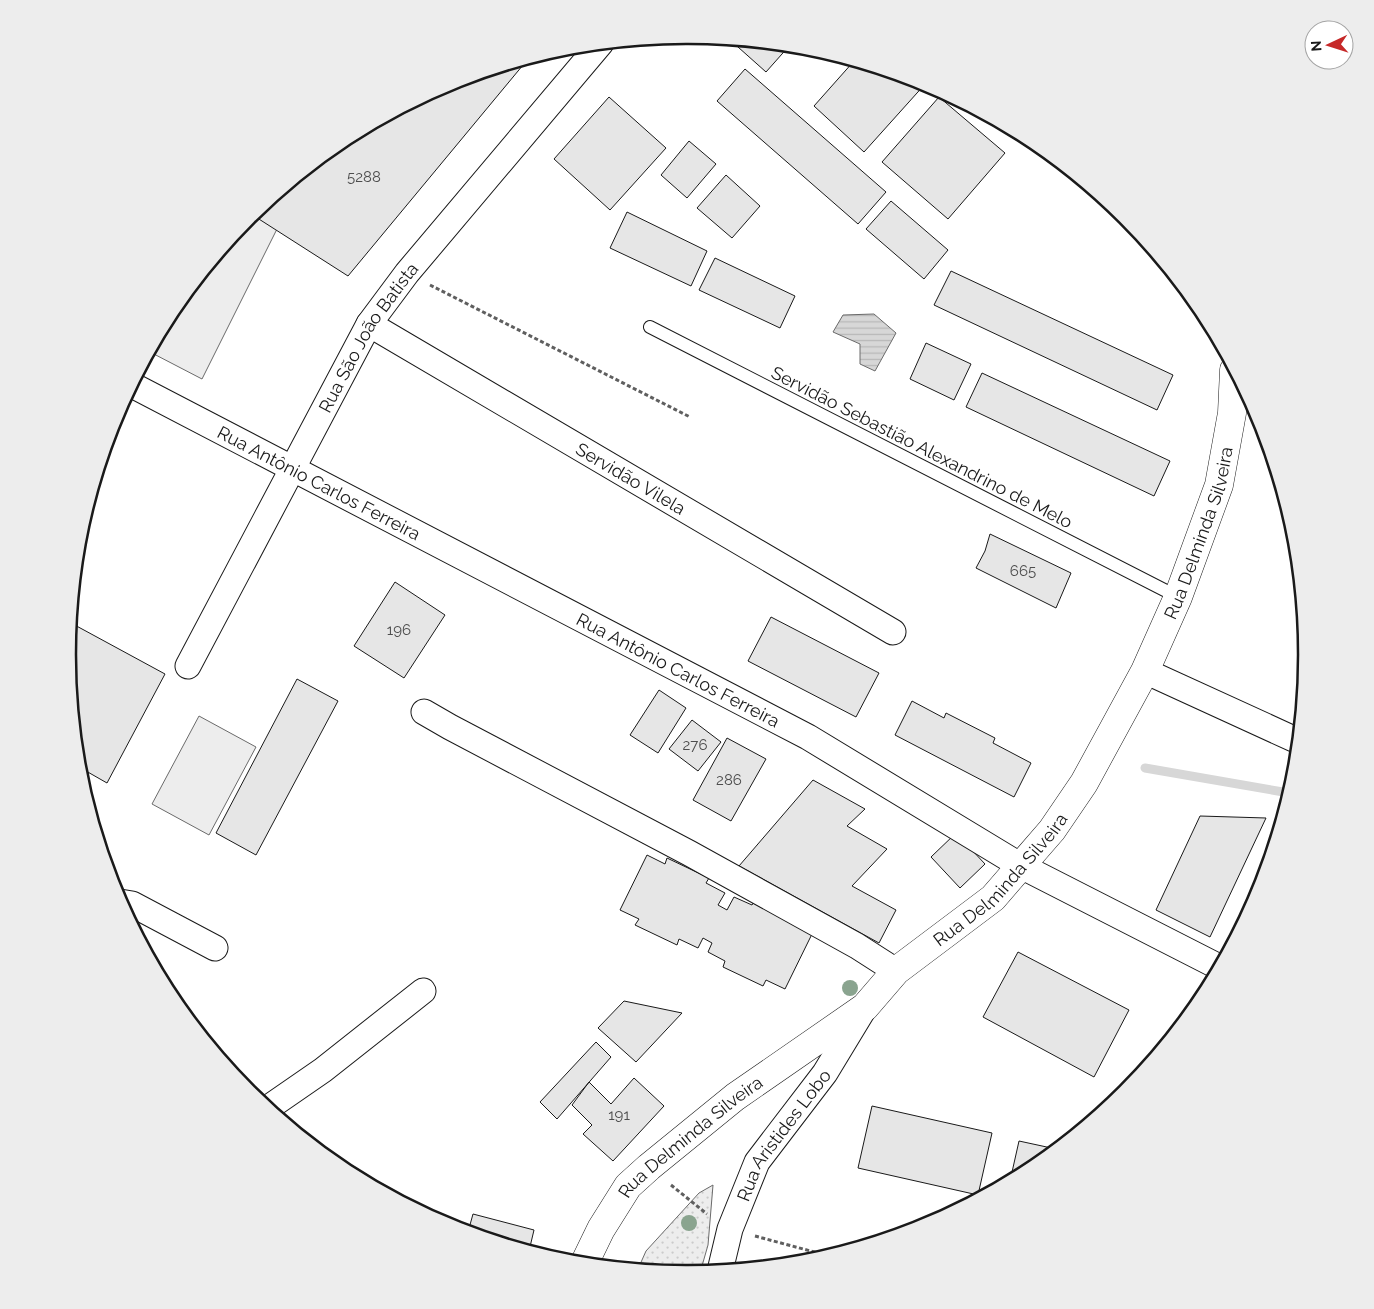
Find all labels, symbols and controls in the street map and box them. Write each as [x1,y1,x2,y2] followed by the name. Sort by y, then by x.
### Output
[1304,20,1354,70] north arrow
[1308,40,1324,52] text: N
[347,168,381,186] house number: 5288
[314,258,422,416] street label: Rua São João Batista
[768,362,1076,533] street label: Servidão Sebastião Alexandrino de Melo
[214,421,424,544] street label: Rua Antônio Carlos Ferreira
[573,438,690,518] street label: Servidão Vilela
[1159,445,1236,622] street label: Rua Delminda Silveira
[1010,562,1036,580] house number: 665
[573,608,783,731] street label: Rua Antônio Carlos Ferreira
[387,621,411,639] house number: 196
[683,736,707,754] house number: 276
[716,771,742,789] house number: 286
[929,809,1071,950] street label: Rua Delminda Silveira
[732,1065,835,1204] street label: Rua Aristides Lobo
[613,1071,766,1201] street label: Rua Delminda Silveira
[608,1106,630,1124] house number: 191

